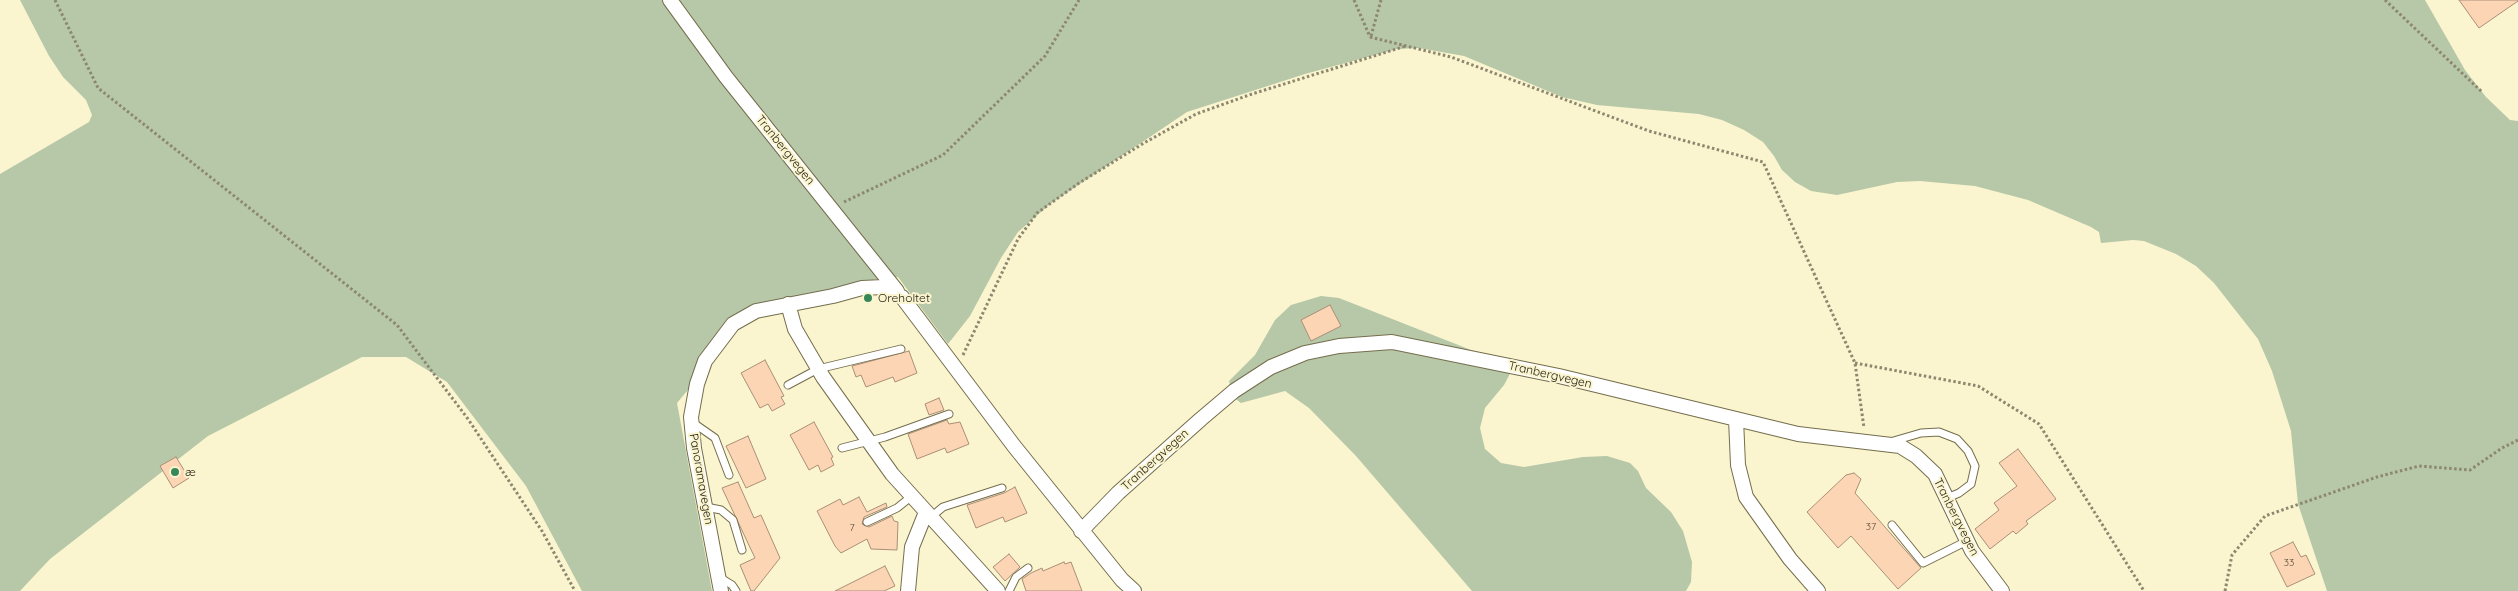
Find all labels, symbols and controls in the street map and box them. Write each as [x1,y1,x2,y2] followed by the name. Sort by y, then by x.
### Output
[753,112,817,188] street label: Tranbergvegen
[878,291,930,305] place label: Oreholtet
[862,292,874,304] marker: Oreholtet
[1507,358,1593,392] street label: Tranbergvegen
[1119,426,1191,494] street label: Tranbergvegen
[686,432,716,526] street label: Panoramavegen
[185,465,196,479] place label: æ
[169,466,181,478] marker: æ
[1930,476,1982,558] street label: Tranbergvegen
[1866,521,1876,533] house number: 37
[849,522,855,534] house number: 7
[2284,557,2294,569] house number: 33

